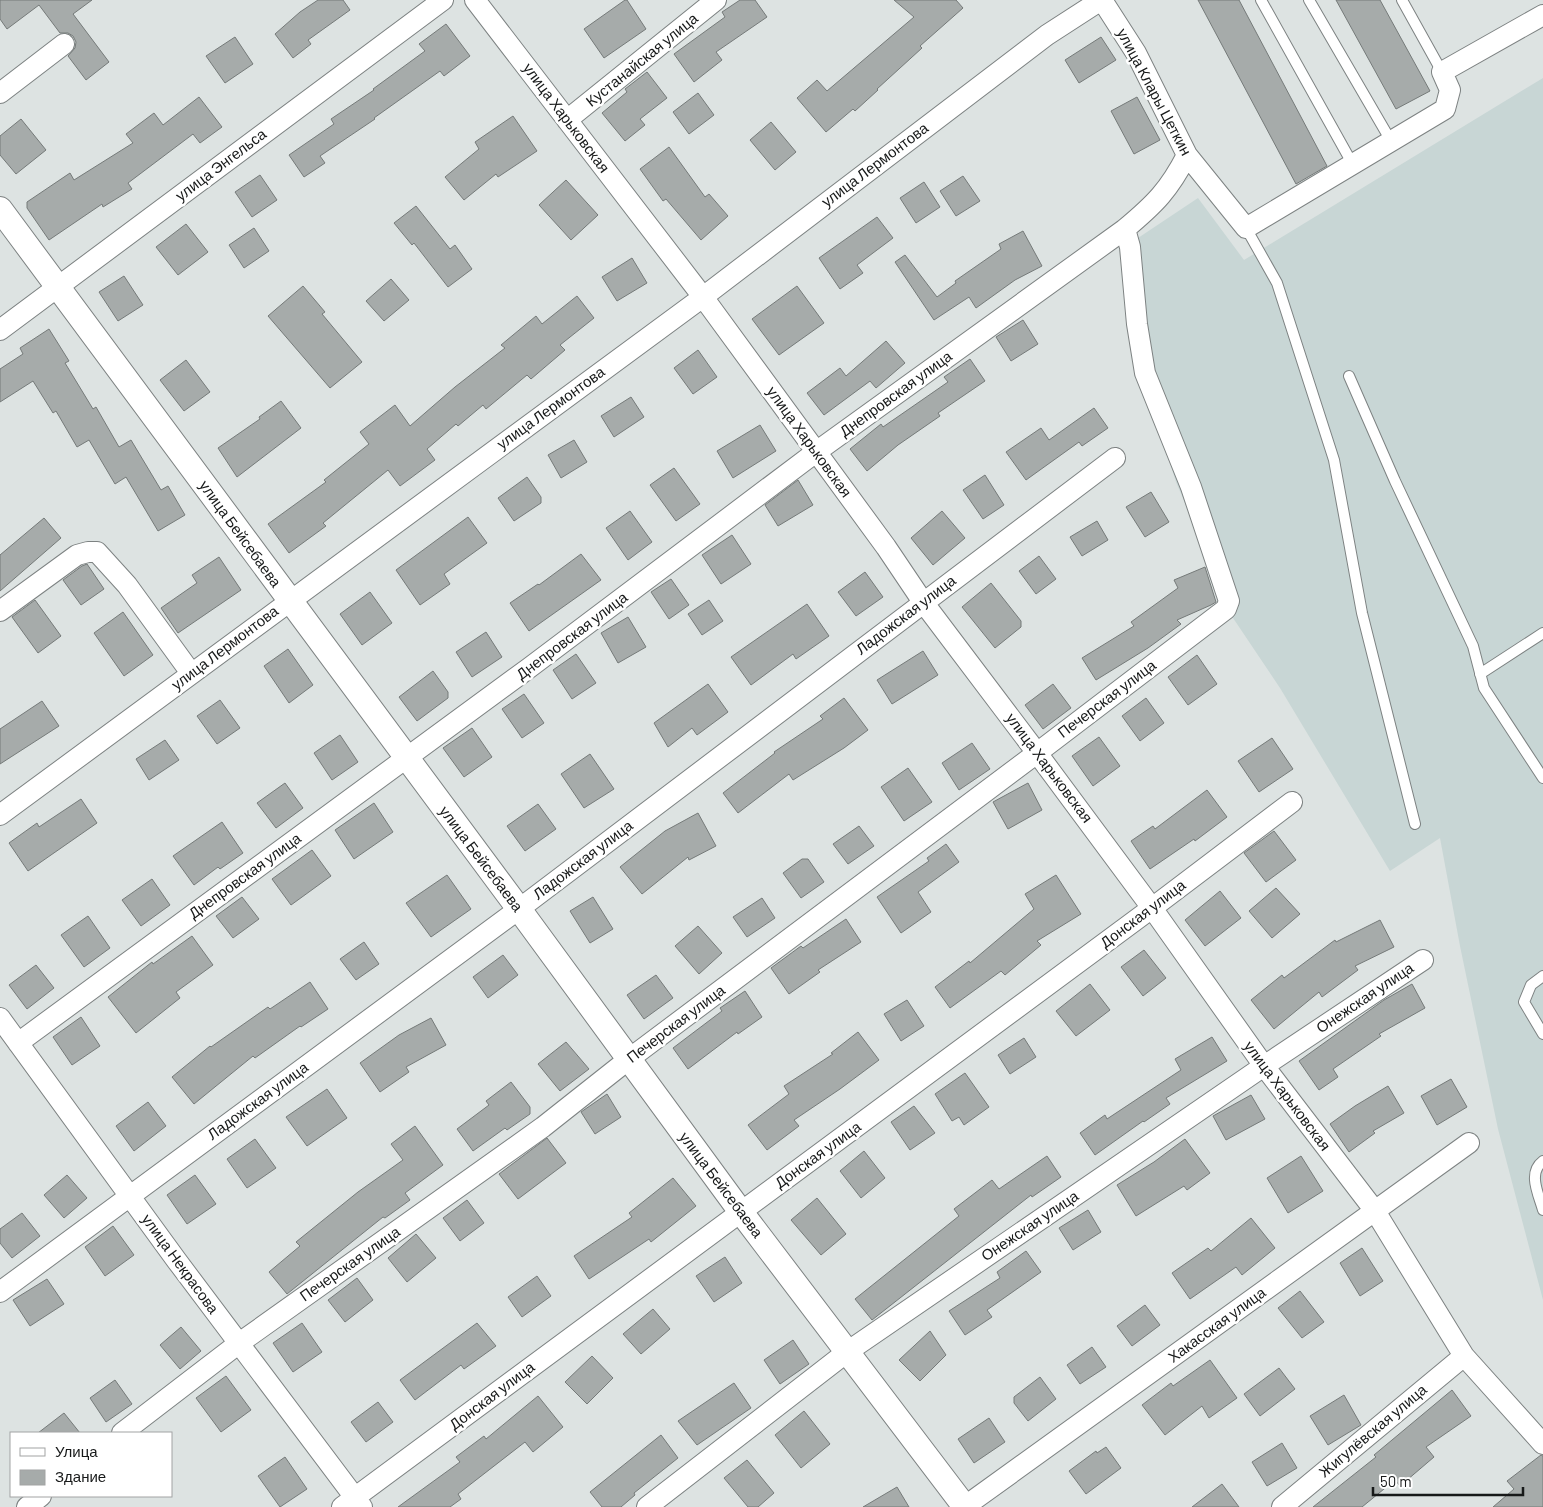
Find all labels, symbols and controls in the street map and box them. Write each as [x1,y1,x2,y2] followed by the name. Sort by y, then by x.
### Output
[582,8,701,110] street label: Кустанайская улица
[1114,25,1196,158] street label: улица Клары Цеткин
[520,59,614,176] street label: улица Харьковская
[818,118,932,210] street label: улица Лермонтова
[172,124,270,204] street label: улица Энгельса
[836,346,956,440] street label: Днепровская улица
[493,362,608,452] street label: улица Лермонтова
[764,383,856,500] street label: улица Харьковская
[196,477,286,591] street label: улица Бейсебаева
[852,570,959,658] street label: Ладожская улица
[512,587,631,683] street label: Днепровская улица
[168,601,282,693] street label: улица Лермонтова
[1054,655,1160,741] street label: Печерская улица
[1003,709,1097,826] street label: улица Харьковская
[436,802,528,915] street label: улица Бейсебаева
[529,815,636,903] street label: Ладожская улица
[185,828,305,922] street label: Днепровская улица
[1096,875,1189,951] street label: Донская улица
[1312,958,1417,1036] street label: Онежская улица
[623,980,729,1066] street label: Печерская улица
[1241,1037,1335,1154] street label: улица Харьковская
[203,1057,312,1143] street label: Ладожская улица
[771,1117,865,1191] street label: Донская улица
[676,1128,768,1241] street label: улица Бейсебаева
[977,1186,1082,1264] street label: Онежская улица
[139,1210,223,1317] street label: улица Некрасова
[296,1222,404,1304] street label: Печерская улица
[1164,1282,1269,1366] street label: Хакасская улица
[445,1357,538,1433] street label: Донская улица
[1315,1380,1430,1480] street label: Жигулёвская улица
[10,1432,172,1497] legend
[55,1442,98,1460] text: Улица
[1373,1464,1523,1496] scale bar
[55,1467,106,1485] text: Здание
[1380,1472,1412,1490] text: 50 m

